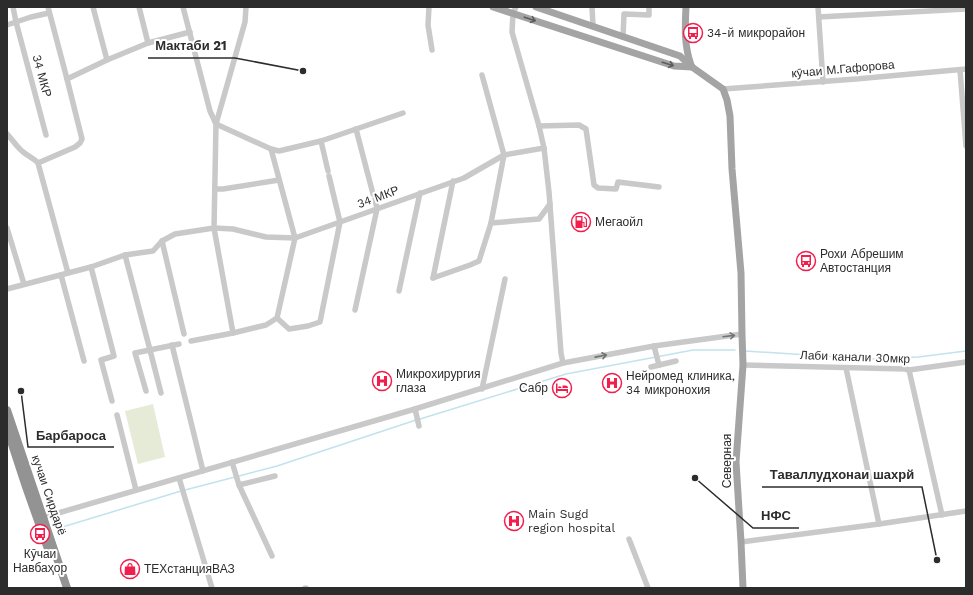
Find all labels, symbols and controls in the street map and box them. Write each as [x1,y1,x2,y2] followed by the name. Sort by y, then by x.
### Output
[524,16,537,23] one-way arrow
[682,22,704,44] bus stop icon: 34-й микрорайон
[707,26,805,40] place label: 34-й микрорайон
[148,33,235,58] callout: Мактаби 21
[155,38,227,53] text: Мактаби 21
[30,53,54,99] street label: 34 МКР
[791,57,895,80] street label: кӯчаи М.Гафорова
[662,61,675,68] one-way arrow
[355,183,401,211] street label: 34 МКР
[570,211,592,233] fuel station icon: Мегаойл
[595,215,643,229] place label: Мегаойл
[820,247,904,275] place label: Рохи Абрешим Автостанция
[795,250,817,272] bus stop icon: Рохи Абрешим Автостанция
[722,332,735,339] one-way arrow
[800,348,911,366] street label: Лаби канали 30мкр
[594,352,607,360] one-way arrow
[396,367,481,395] place label: Микрохирургия глаза
[626,369,735,397] place label: Нейромед клиника, 34 микронохия
[371,370,393,392] hospital icon: Микрохирургия глаза
[601,372,623,394] hospital icon: Нейромед клиника, 34 микронохия
[551,377,573,399] hotel icon: Сабр
[519,381,548,395] place label: Сабр
[28,422,114,447] callout: Барбароса
[36,428,107,443] text: Барбароса
[720,434,734,488] street label: Северная
[29,453,69,537] street label: кучаи Сирдарё
[762,462,922,487] callout: Таваллудхонаи шахрй
[770,467,914,482] text: Таваллудхонаи шахрй
[753,503,799,528] callout: НФС
[528,507,615,535] place label: Main Sugd region hospital
[761,508,792,523] text: НФС
[503,510,525,532] hospital icon: Main Sugd region hospital
[29,523,51,545] bus stop icon: Кӯчаи Навбаҳор
[13,547,67,575] place label: Кӯчаи Навбаҳор
[119,558,141,580] shop icon: ТЕХстанцияВАЗ
[144,562,235,576] place label: ТЕХстанцияВАЗ

